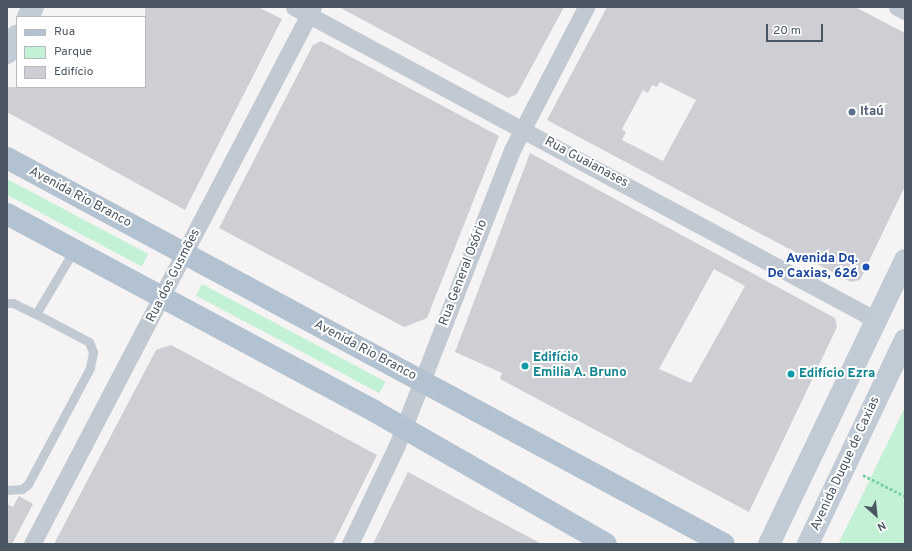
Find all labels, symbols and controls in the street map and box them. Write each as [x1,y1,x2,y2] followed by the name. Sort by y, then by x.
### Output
[16,16,146,88] legend
[768,16,825,42] scale bar
[773,23,801,39] text: 20 m
[54,24,75,40] text: Rua
[54,44,92,60] text: Parque
[54,64,93,80] text: Edifício
[860,104,884,120] place label: Itaú
[847,107,857,117] marker: Itaú
[542,134,630,192] street label: Rua Guaianases
[26,164,134,232] street label: Avenida Rio Branco
[437,218,491,328] street label: Rua General Osório
[144,227,204,325] street label: Rua dos Gusmões
[768,252,858,283] place label: Avenida Dq. De Caxias, 626
[861,262,871,272] marker: Avenida Dq. De Caxias, 626
[311,317,419,385] street label: Avenida Rio Branco
[533,351,627,382] place label: Edifício Emilia A. Bruno
[520,361,530,371] marker: Edifício Emilia A. Bruno
[799,366,875,382] place label: Edifício Ezra
[786,369,796,379] marker: Edifício Ezra
[808,394,884,534] street label: Avenida Duque de Caxias
[856,495,896,535] north arrow
[875,518,888,534] text: N

